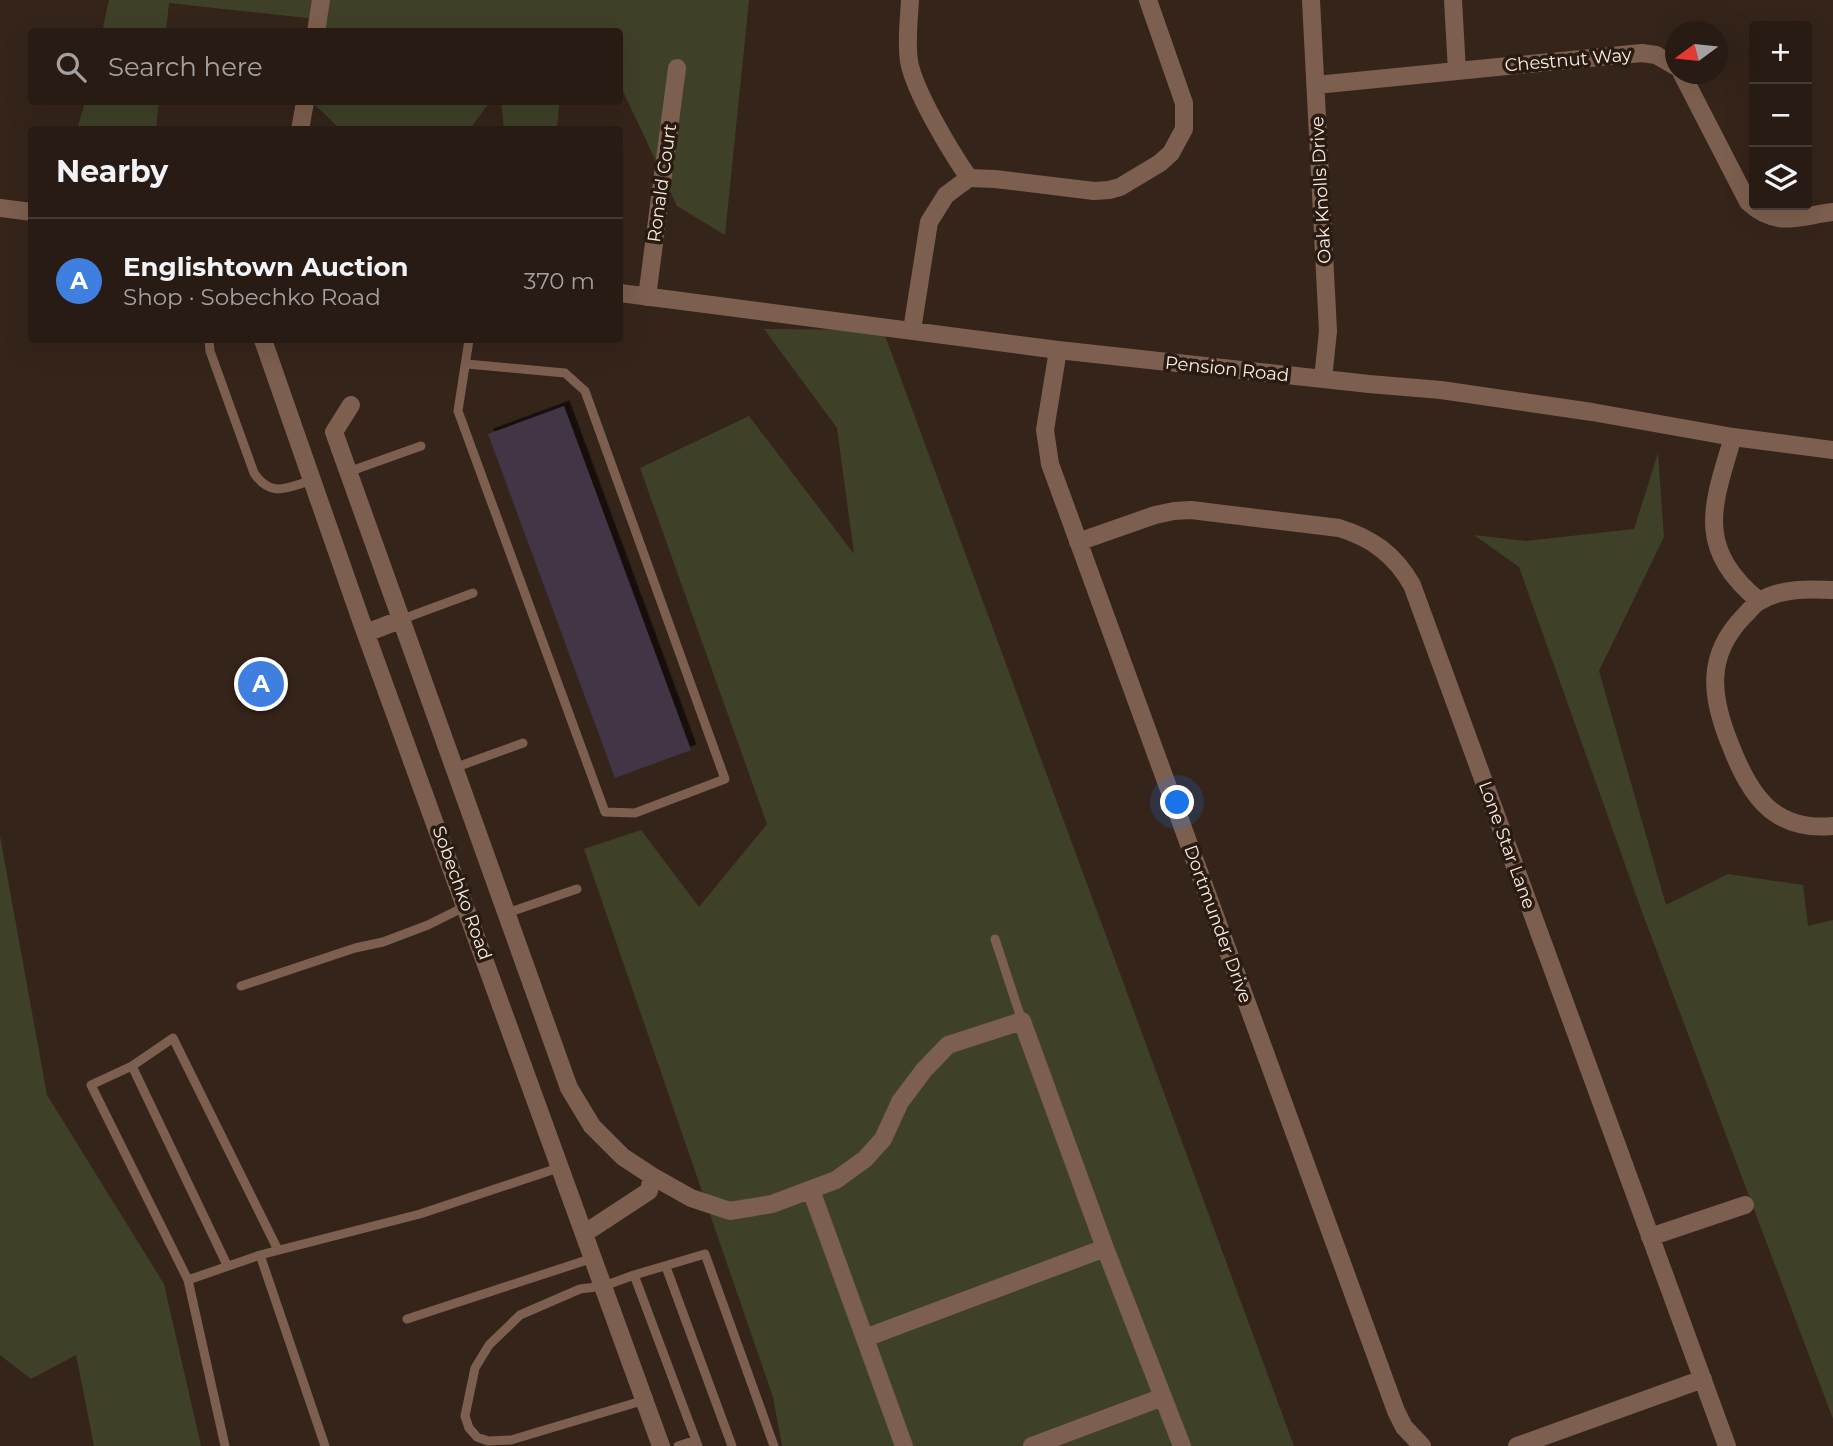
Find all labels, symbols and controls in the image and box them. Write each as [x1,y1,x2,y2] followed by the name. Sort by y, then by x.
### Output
[1665,21,1728,84] north arrow
[1749,21,1812,210] map controls
[1749,21,1812,84] button: +
[28,28,623,105] search box
[1504,43,1633,77] street label: Chestnut Way
[52,48,90,86] icon: search
[108,51,263,83] text: Search here
[1749,84,1812,147] button: −
[1306,116,1336,264] street label: Oak Knolls Drive
[643,122,681,244] street label: Ronald Court
[1749,147,1812,210] button: layers
[56,153,168,190] text: Nearby
[123,251,409,283] text: Englishtown Auction
[70,267,88,295] text: A
[524,267,595,295] text: 370 m
[123,283,381,311] text: Shop · Sobechko Road
[1164,352,1290,386] street label: Pension Road
[238,658,284,710] pin: A
[1474,778,1540,912] street label: Lone Star Lane
[1160,785,1194,819] your location
[428,823,496,963] street label: Sobechko Road
[1179,842,1257,1006] street label: Dortmunder Drive

